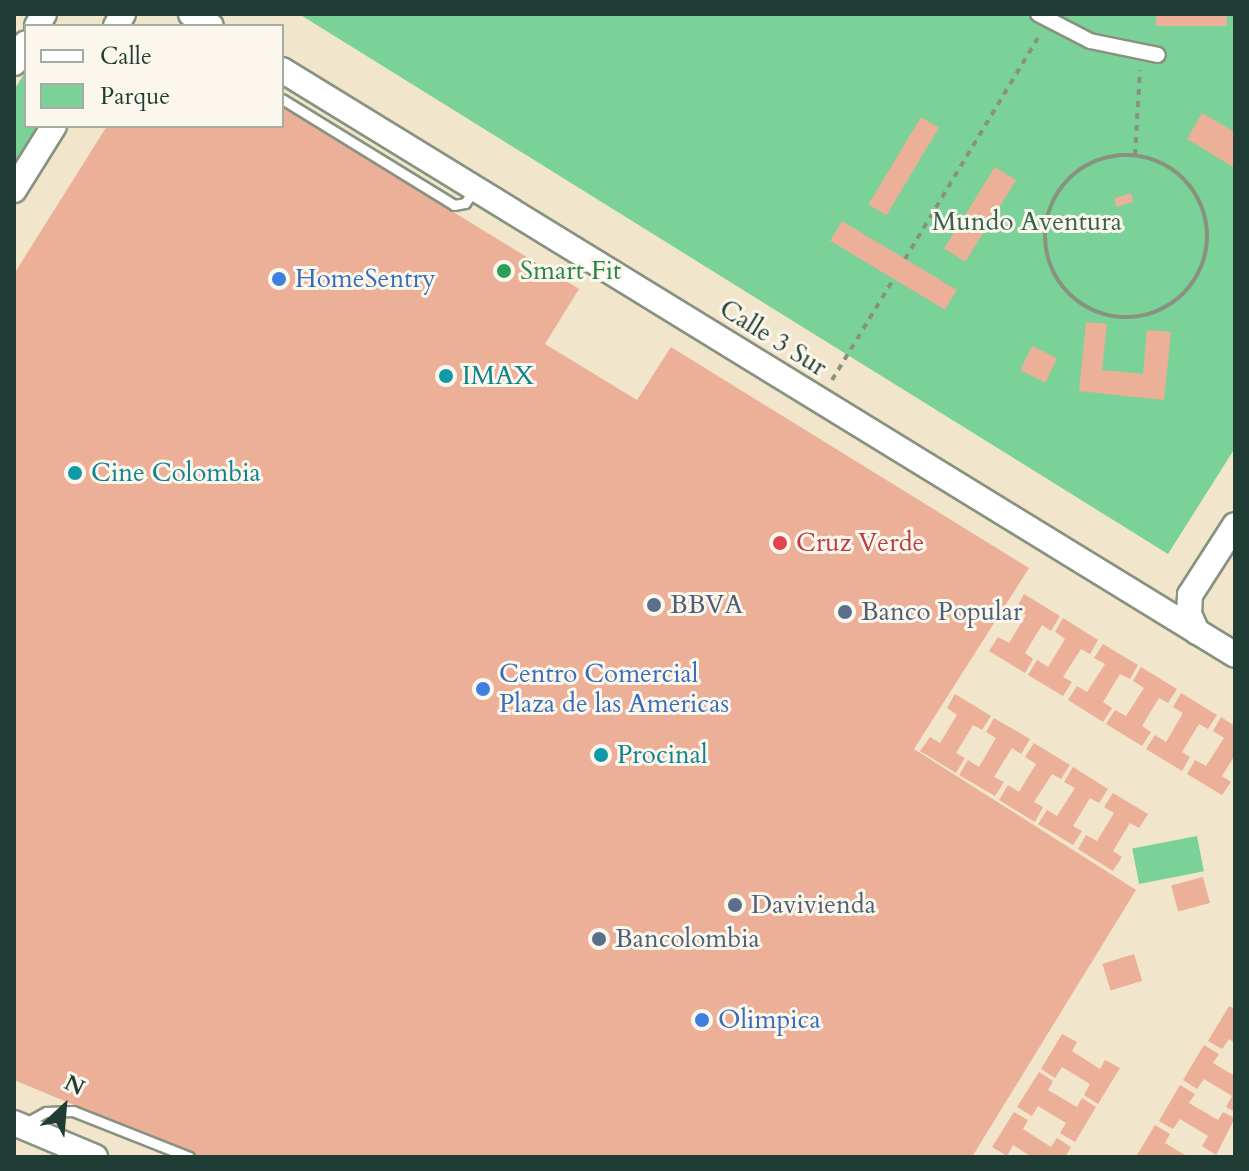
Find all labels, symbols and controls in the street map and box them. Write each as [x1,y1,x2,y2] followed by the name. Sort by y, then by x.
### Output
[24,24,284,128] legend
[100,40,152,73] text: Calle
[100,80,170,113] text: Parque
[932,206,1122,238] park label: Mundo Aventura
[520,255,621,287] place label: Smart Fit
[495,262,513,280] marker: Smart Fit
[295,263,436,295] place label: HomeSentry
[270,270,288,288] marker: HomeSentry
[714,293,832,383] street label: Calle 3 Sur
[462,360,534,392] place label: IMAX
[437,367,455,385] marker: IMAX
[91,457,261,489] place label: Cine Colombia
[66,464,84,482] marker: Cine Colombia
[796,527,924,559] place label: Cruz Verde
[771,534,789,552] marker: Cruz Verde
[670,589,743,621] place label: BBVA
[645,596,663,614] marker: BBVA
[861,596,1022,628] place label: Banco Popular
[836,603,854,621] marker: Banco Popular
[499,658,729,720] place label: Centro Comercial Plaza de las Americas
[474,680,492,698] marker: Centro Comercial Plaza de las Americas
[617,739,708,771] place label: Procinal
[592,746,610,764] marker: Procinal
[751,889,876,921] place label: Davivienda
[726,896,744,914] marker: Davivienda
[615,923,760,955] place label: Bancolombia
[590,930,608,948] marker: Bancolombia
[718,1004,821,1036] place label: Olimpica
[693,1011,711,1029] marker: Olimpica
[24,1067,104,1147] north arrow
[59,1068,90,1103] text: N

